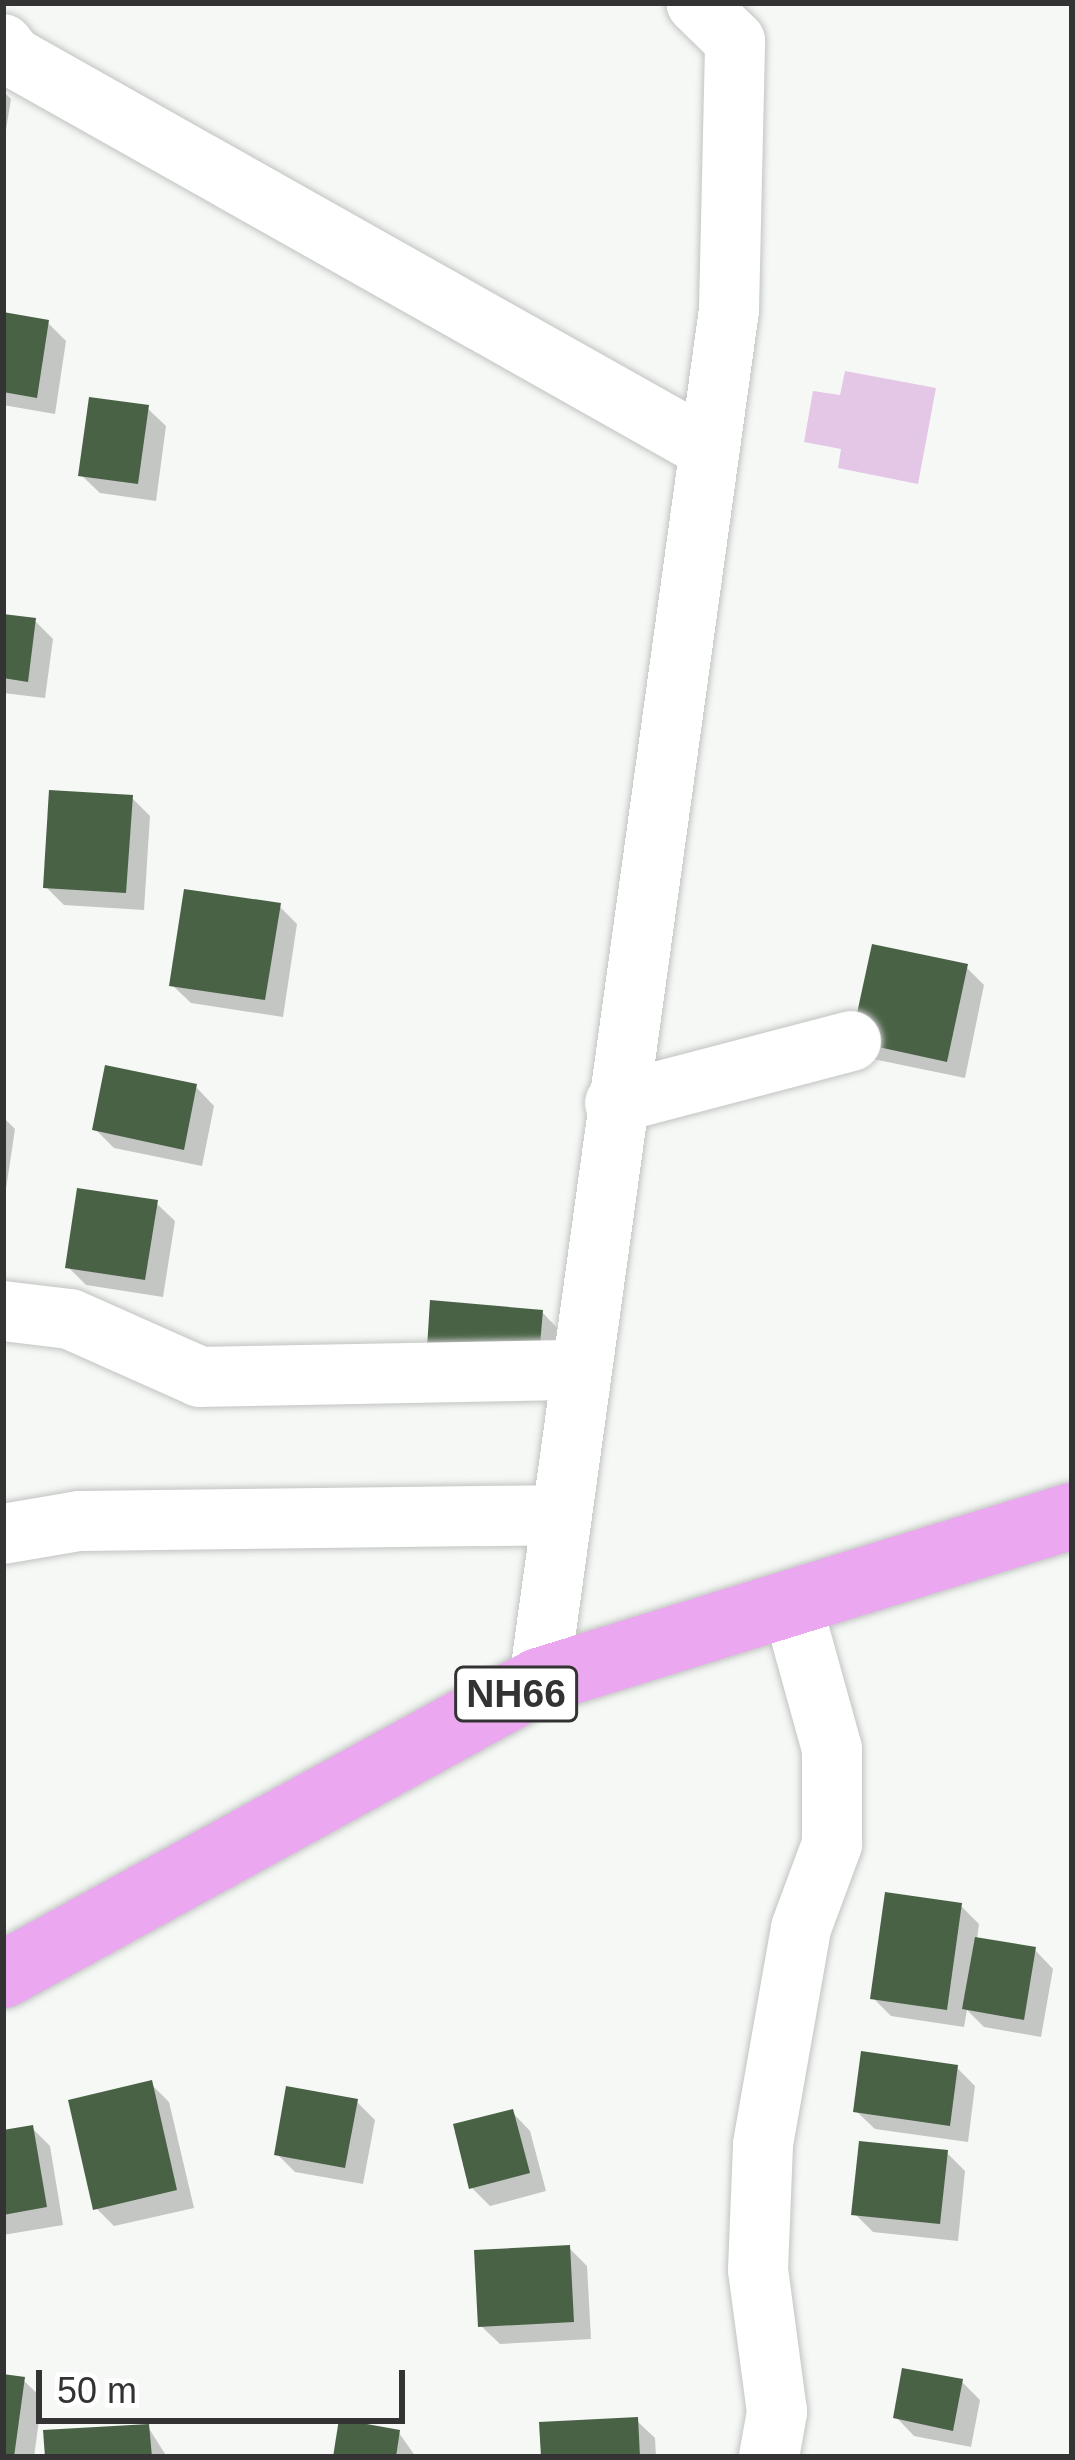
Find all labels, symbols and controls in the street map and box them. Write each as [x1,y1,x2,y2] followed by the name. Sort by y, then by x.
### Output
[453,1661,579,1727] road number: NH66
[42,2346,411,2420] scale bar
[57,2370,137,2411] text: 50 m

